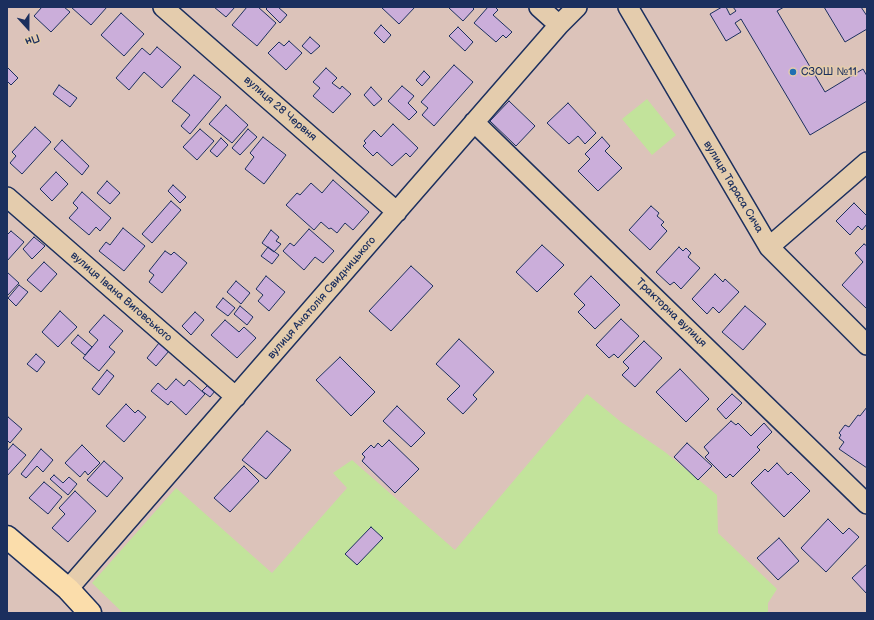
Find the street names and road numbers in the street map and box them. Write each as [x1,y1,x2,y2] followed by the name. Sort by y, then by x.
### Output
[241,74,319,144] street label: вулиця 28 Червня
[700,139,766,235] street label: вулиця Тараса Сича
[265,234,379,362] street label: вулиця Анатолія Свидницького
[67,249,175,345] street label: вулиця Івана Виговського
[633,276,709,350] street label: Тракторна вулиця

